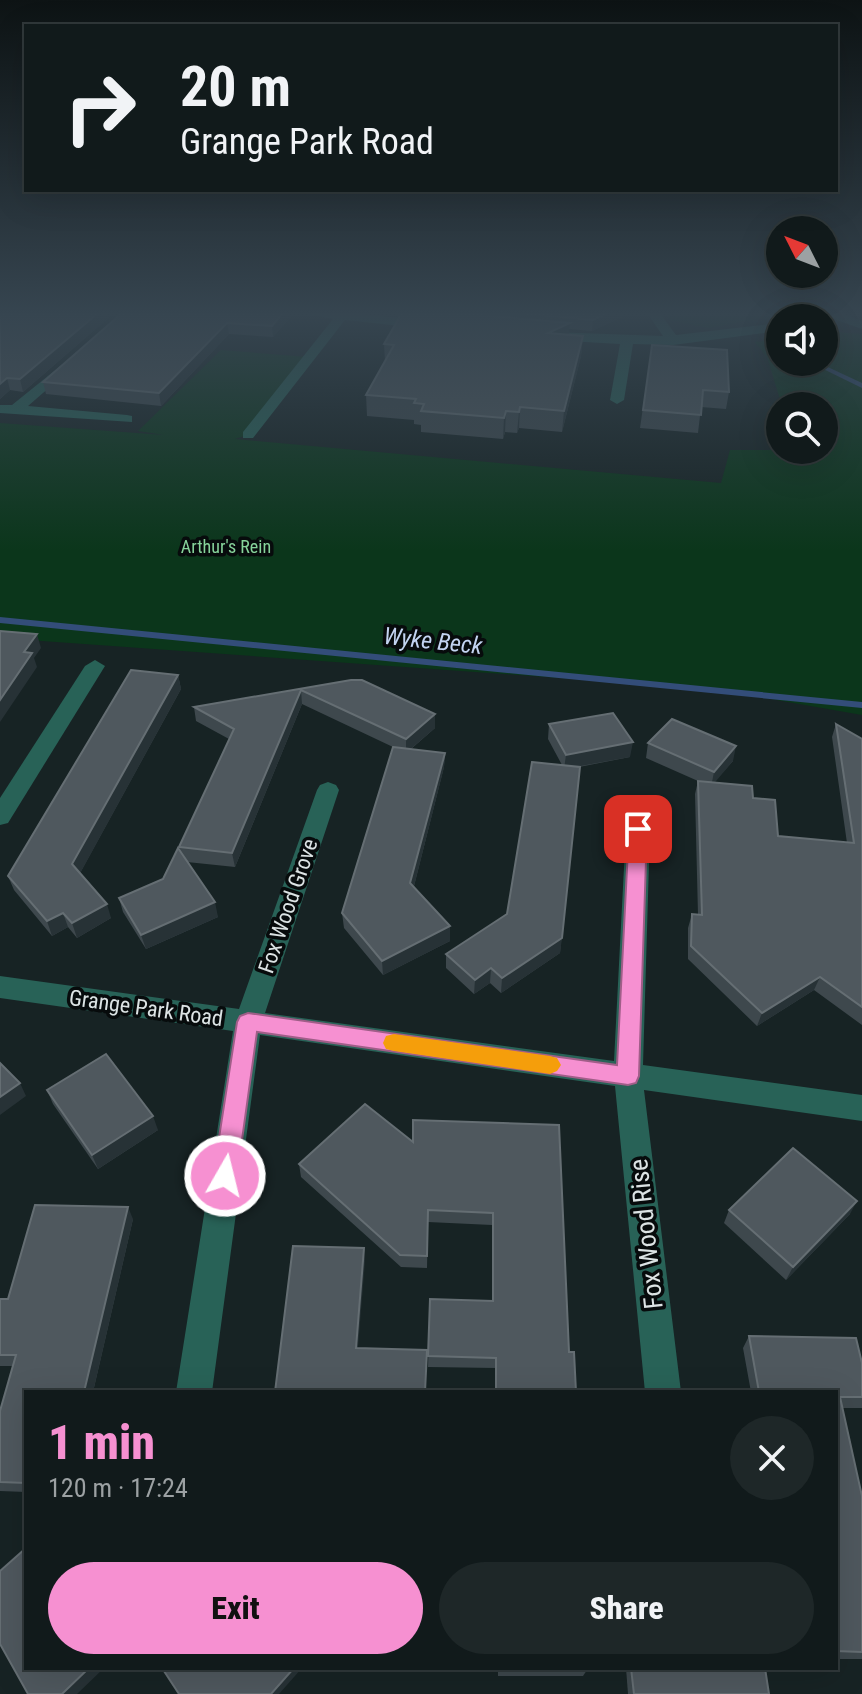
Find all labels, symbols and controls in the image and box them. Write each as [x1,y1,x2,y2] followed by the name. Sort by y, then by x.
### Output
[180,54,291,120] text: 20 m
[48,56,152,160] icon: right
[180,121,434,163] text: Grange Park Road
[766,216,838,288] north arrow
[766,216,838,464] map controls
[766,304,838,376] button: sound
[766,392,838,464] button: search
[181,536,271,557] park label: Arthur's Rein
[382,622,484,660] water label: Wyke Beck
[604,795,672,863] pin
[616,807,660,851] icon: arrive
[253,836,323,976] street label: Fox Wood Grove
[67,985,225,1031] street label: Grange Park Road
[183,1134,267,1218] position arrow
[623,1158,669,1310] street label: Fox Wood Rise
[48,1414,155,1471] text: 1 min
[730,1416,814,1500] button: close
[48,1473,188,1503] text: 120 m · 17:24
[48,1562,423,1654] button: Exit
[439,1562,814,1654] button: Share

